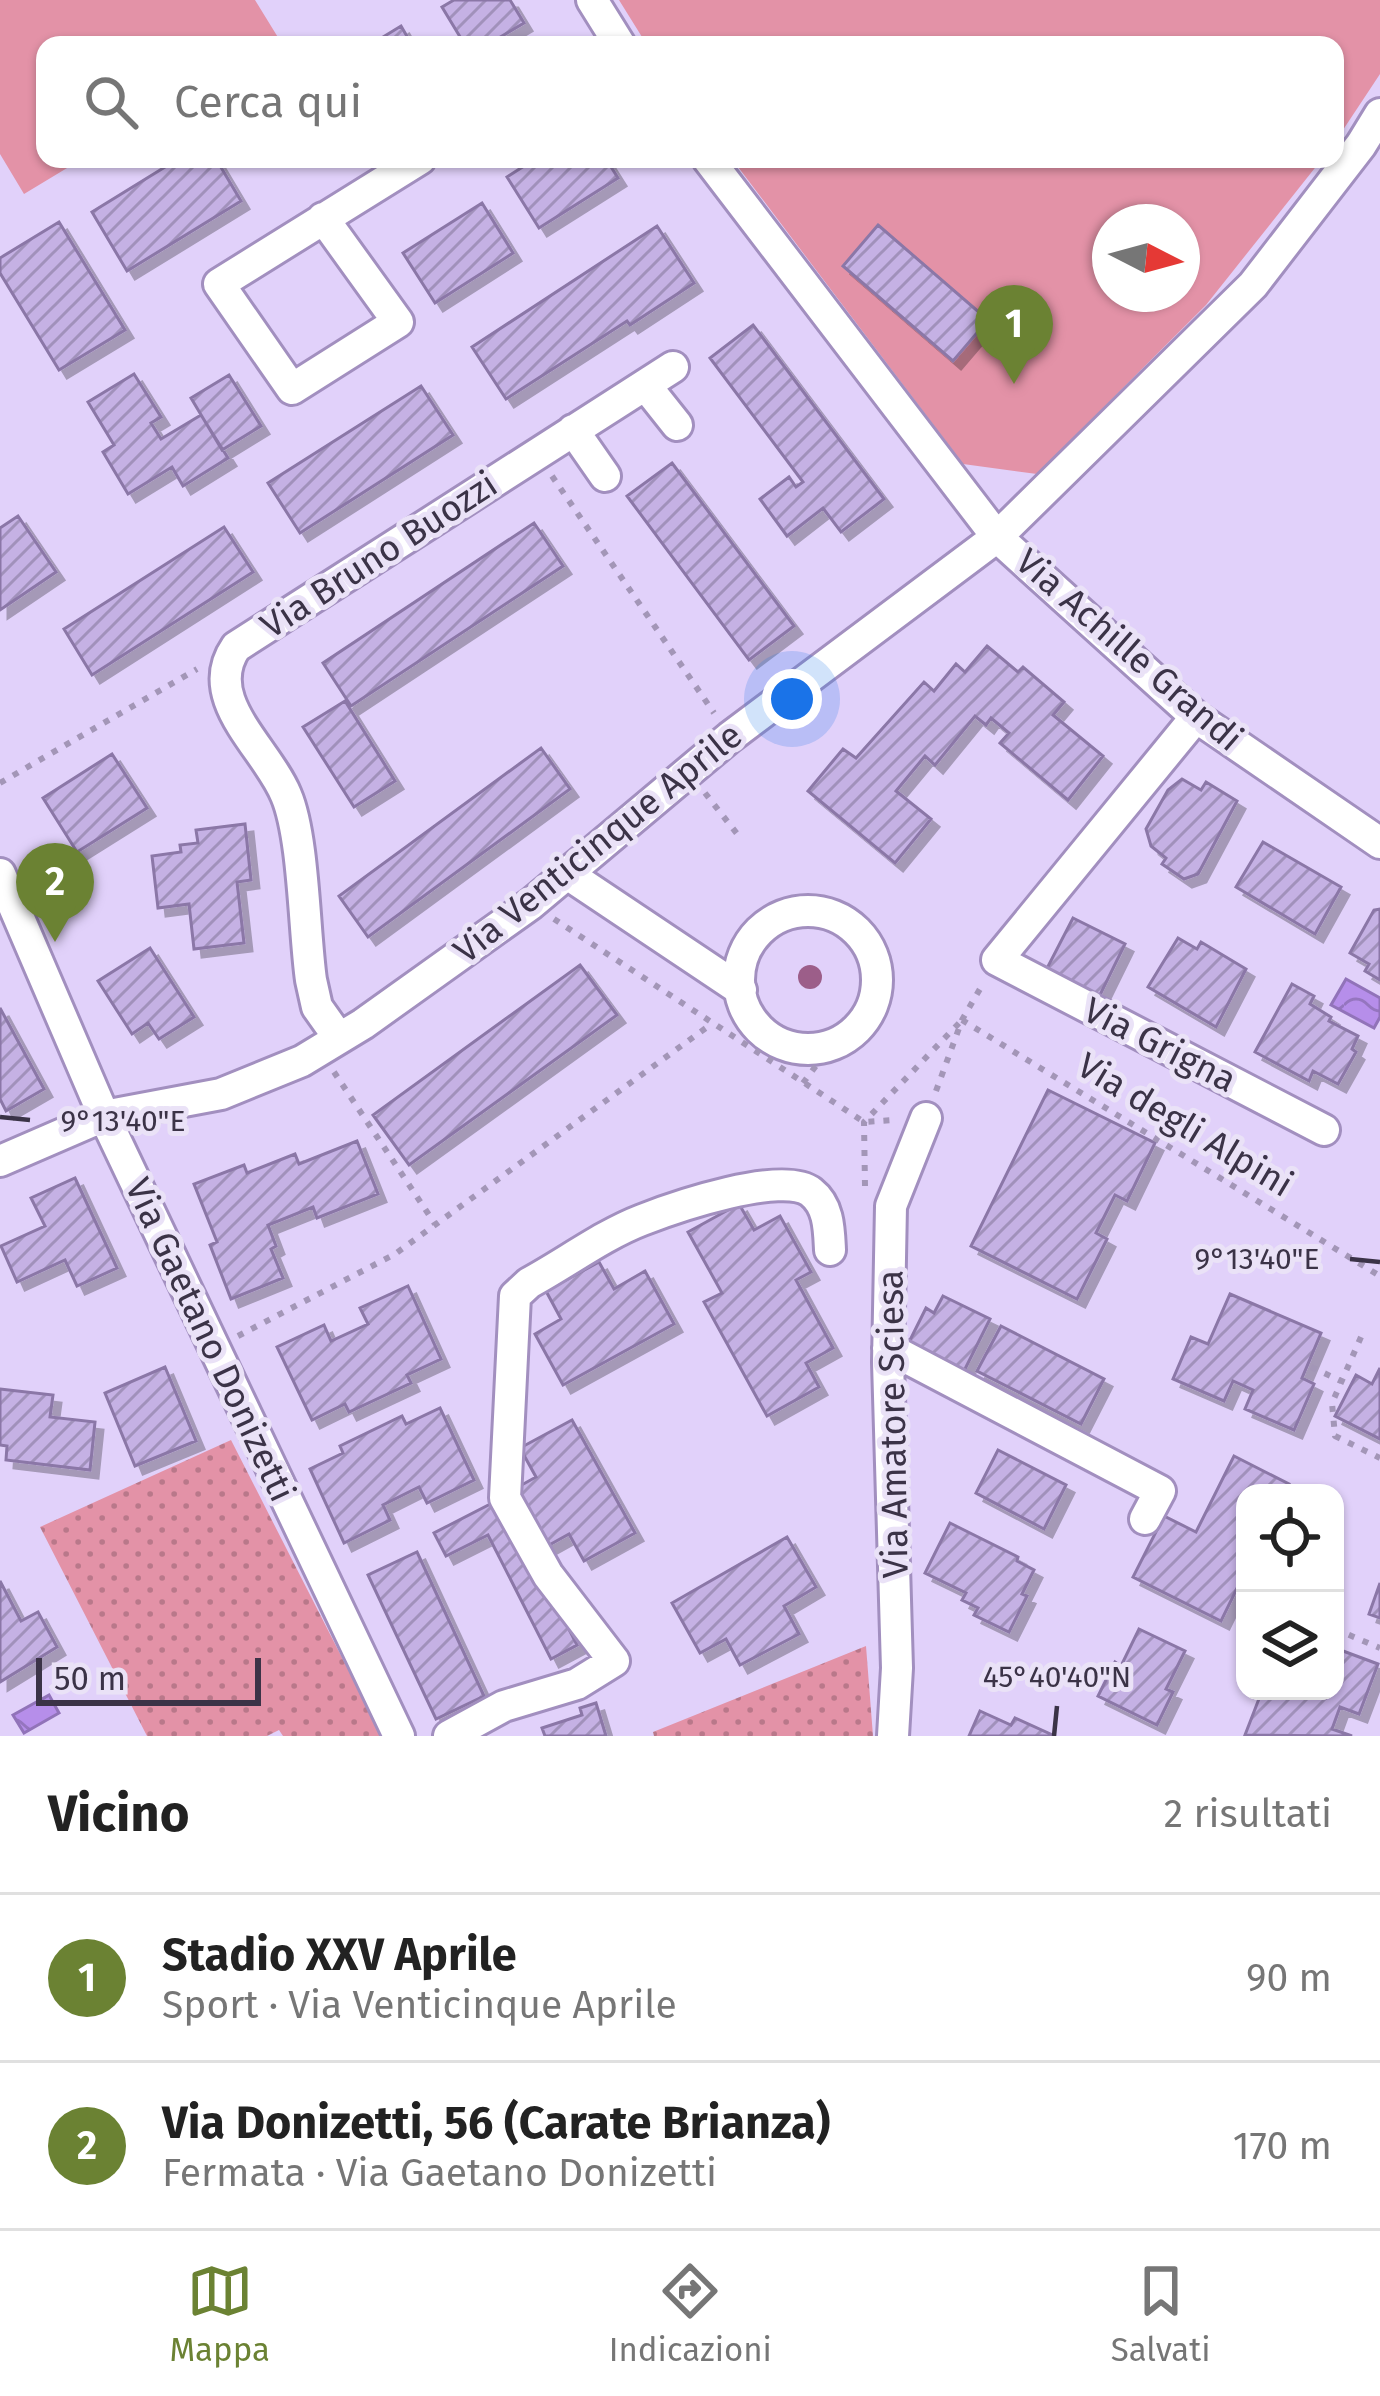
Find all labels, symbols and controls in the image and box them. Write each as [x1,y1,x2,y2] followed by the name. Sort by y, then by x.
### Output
[36,36,1344,168] search box
[78,69,144,135] icon: search
[174,75,362,129] text: Cerca qui
[1092,204,1200,312] north arrow
[975,285,1053,384] pin: 1
[253,462,505,648] street label: Via Bruno Buozzi
[1007,540,1251,760] street label: Via Achille Grandi
[762,669,822,729] your location
[445,713,751,973] street label: Via Venticinque Aprile
[16,843,94,942] pin: 2
[1076,988,1244,1102] street label: Via Grigna
[1069,1043,1301,1207] street label: Via degli Alpini
[60,1103,186,1139] text: 9°13'40"E
[116,1171,304,1509] street label: Via Gaetano Donizetti
[1194,1241,1320,1277] text: 9°13'40"E
[868,1269,918,1579] street label: Via Amatore Sciesa
[1236,1484,1344,1700] map controls
[1236,1484,1344,1592] button: locate
[1236,1592,1344,1700] button: layers
[36,1652,261,1705] scale bar
[54,1659,126,1699] text: 50 m
[983,1659,1131,1695] text: 45°40'40"N
[48,1783,189,1845] text: Vicino
[1164,1791,1332,1837] text: 2 risultati
[162,1928,517,1982] text: Stadio XXV Aprile
[78,1955,96,2001] text: 1
[1246,1955,1332,2001] text: 90 m
[162,1982,677,2028] text: Sport · Via Venticinque Aprile
[162,2096,830,2150] text: Via Donizetti, 56 (Carate Brianza)
[77,2123,97,2169] text: 2
[1233,2123,1332,2169] text: 170 m
[162,2150,717,2196] text: Fermata · Via Gaetano Donizetti
[169,2258,270,2370] tab: Mappa
[609,2258,772,2370] tab: Indicazioni
[1111,2258,1211,2370] tab: Salvati

